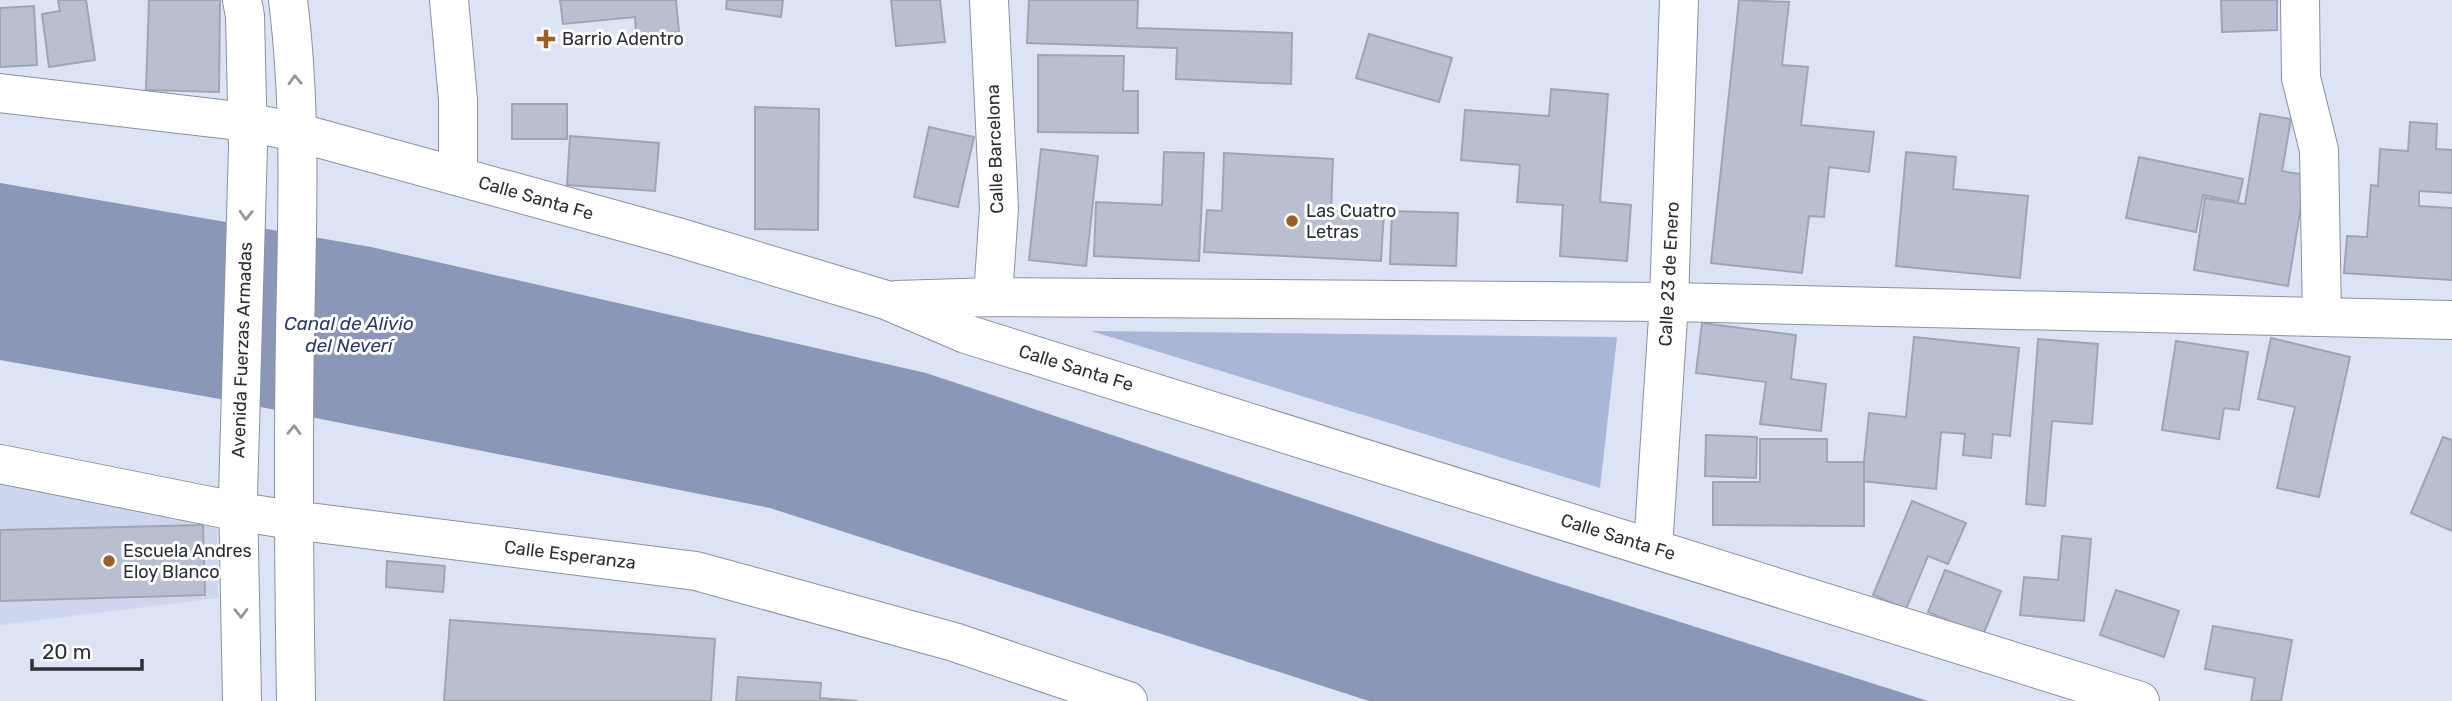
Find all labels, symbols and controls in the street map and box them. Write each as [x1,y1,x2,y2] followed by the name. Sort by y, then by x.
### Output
[562,28,684,50] place label: Barrio Adentro
[536,29,556,49] marker: Barrio Adentro
[287,74,302,85] one-way arrow
[982,84,1008,214] street label: Calle Barcelona
[476,171,596,225] street label: Calle Santa Fe
[1306,200,1396,243] place label: Las Cuatro Letras
[1654,201,1684,347] street label: Calle 23 de Enero
[238,211,254,221] one-way arrow
[1284,213,1300,229] marker: Las Cuatro Letras
[227,241,257,459] street label: Avenida Fuerzas Armadas
[284,312,414,357] water label: Canal de Alivio del Neverí
[1016,340,1136,396] street label: Calle Santa Fe
[286,425,302,435] one-way arrow
[1558,509,1678,565] street label: Calle Santa Fe
[503,536,637,574] street label: Calle Esperanza
[123,540,252,583] place label: Escuela Andres Eloy Blanco
[101,553,117,569] marker: Escuela Andres Eloy Blanco
[233,608,249,619] one-way arrow
[32,628,142,672] scale bar
[42,639,91,664] text: 20 m

